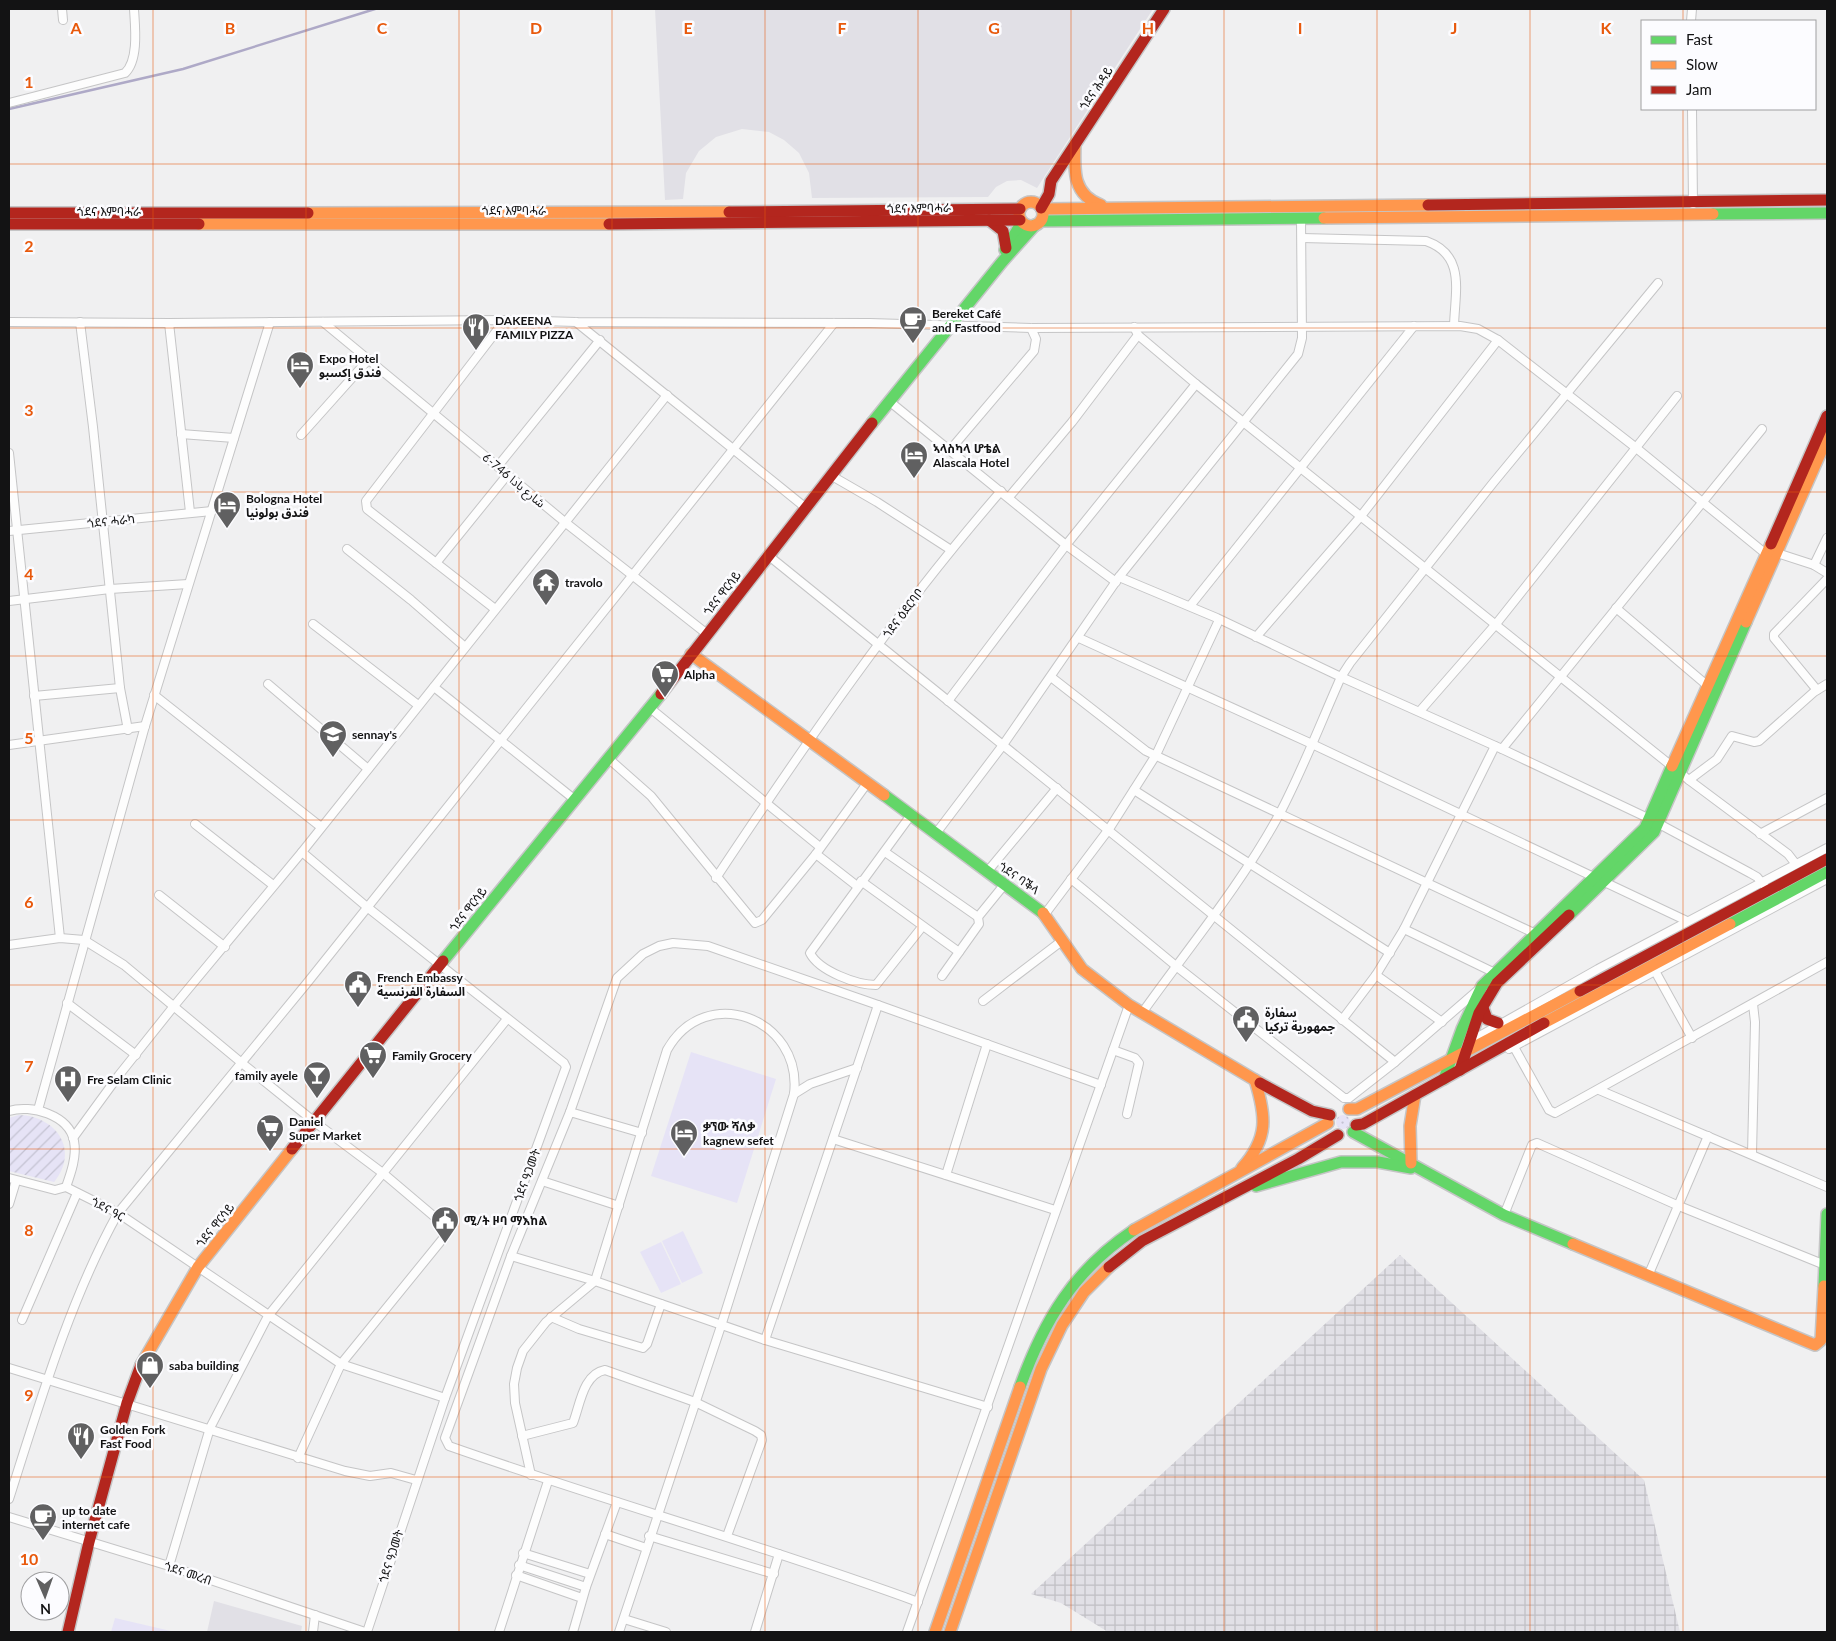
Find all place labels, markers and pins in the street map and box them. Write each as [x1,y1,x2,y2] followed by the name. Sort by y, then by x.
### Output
[898,305,928,344] cafe icon: Bereket Café and Fastfood
[932,306,1002,335] place label: Bereket Café and Fastfood
[461,312,491,351] restaurant icon: DAKEENA FAMILY PIZZA
[495,313,574,342] place label: DAKEENA FAMILY PIZZA
[285,350,315,389] hotel icon: Expo Hotel فندق إكسبو
[319,351,381,382] place label: Expo Hotel فندق إكسبو
[899,440,929,479] hotel icon: ኣላስካላ ሆቴል Alascala Hotel
[932,441,1009,470] place label: ኣላስካላ ሆቴል Alascala Hotel
[212,490,242,529] hotel icon: Bologna Hotel فندق بولونيا
[246,491,322,520] place label: Bologna Hotel فندق بولونيا
[531,567,561,606] temple icon: travolo
[565,575,603,590] place label: travolo
[650,659,680,698] supermarket icon: Alpha
[683,667,715,682] place label: Alpha
[318,719,348,758] school or university icon: sennay's
[352,727,397,742] place label: sennay's
[343,969,373,1008] public building icon: French Embassy السفارة الفرنسية
[377,970,465,999] place label: French Embassy السفارة الفرنسية
[1231,1004,1261,1043] public building icon: سفارة جمهورية تركيا
[1265,1005,1335,1034] place label: سفارة جمهورية تركيا
[358,1040,388,1079] supermarket icon: Family Grocery
[392,1048,472,1063] place label: Family Grocery
[302,1060,332,1099] bar icon: family ayele
[53,1064,83,1103] hospital icon: Fre Selam Clinic
[235,1068,299,1083] place label: family ayele
[87,1072,172,1087] place label: Fre Selam Clinic
[255,1113,285,1152] supermarket icon: Daniel Super Market
[289,1114,362,1143] place label: Daniel Super Market
[669,1118,699,1157] hotel icon: ቃኘው ሻለቃ kagnew sefet
[703,1119,774,1148] place label: ቃኘው ሻለቃ kagnew sefet
[430,1205,460,1244] public building icon: ሚ/ት ዞባ ማእከል
[464,1213,547,1228] place label: ሚ/ት ዞባ ማእከል
[135,1350,165,1389] shop icon: saba building
[169,1358,239,1373] place label: saba building
[66,1421,96,1460] restaurant icon: Golden Fork Fast Food
[100,1422,166,1451] place label: Golden Fork Fast Food
[28,1502,58,1541] cafe icon: up to date internet cafe
[62,1503,130,1532] place label: up to date internet cafe

